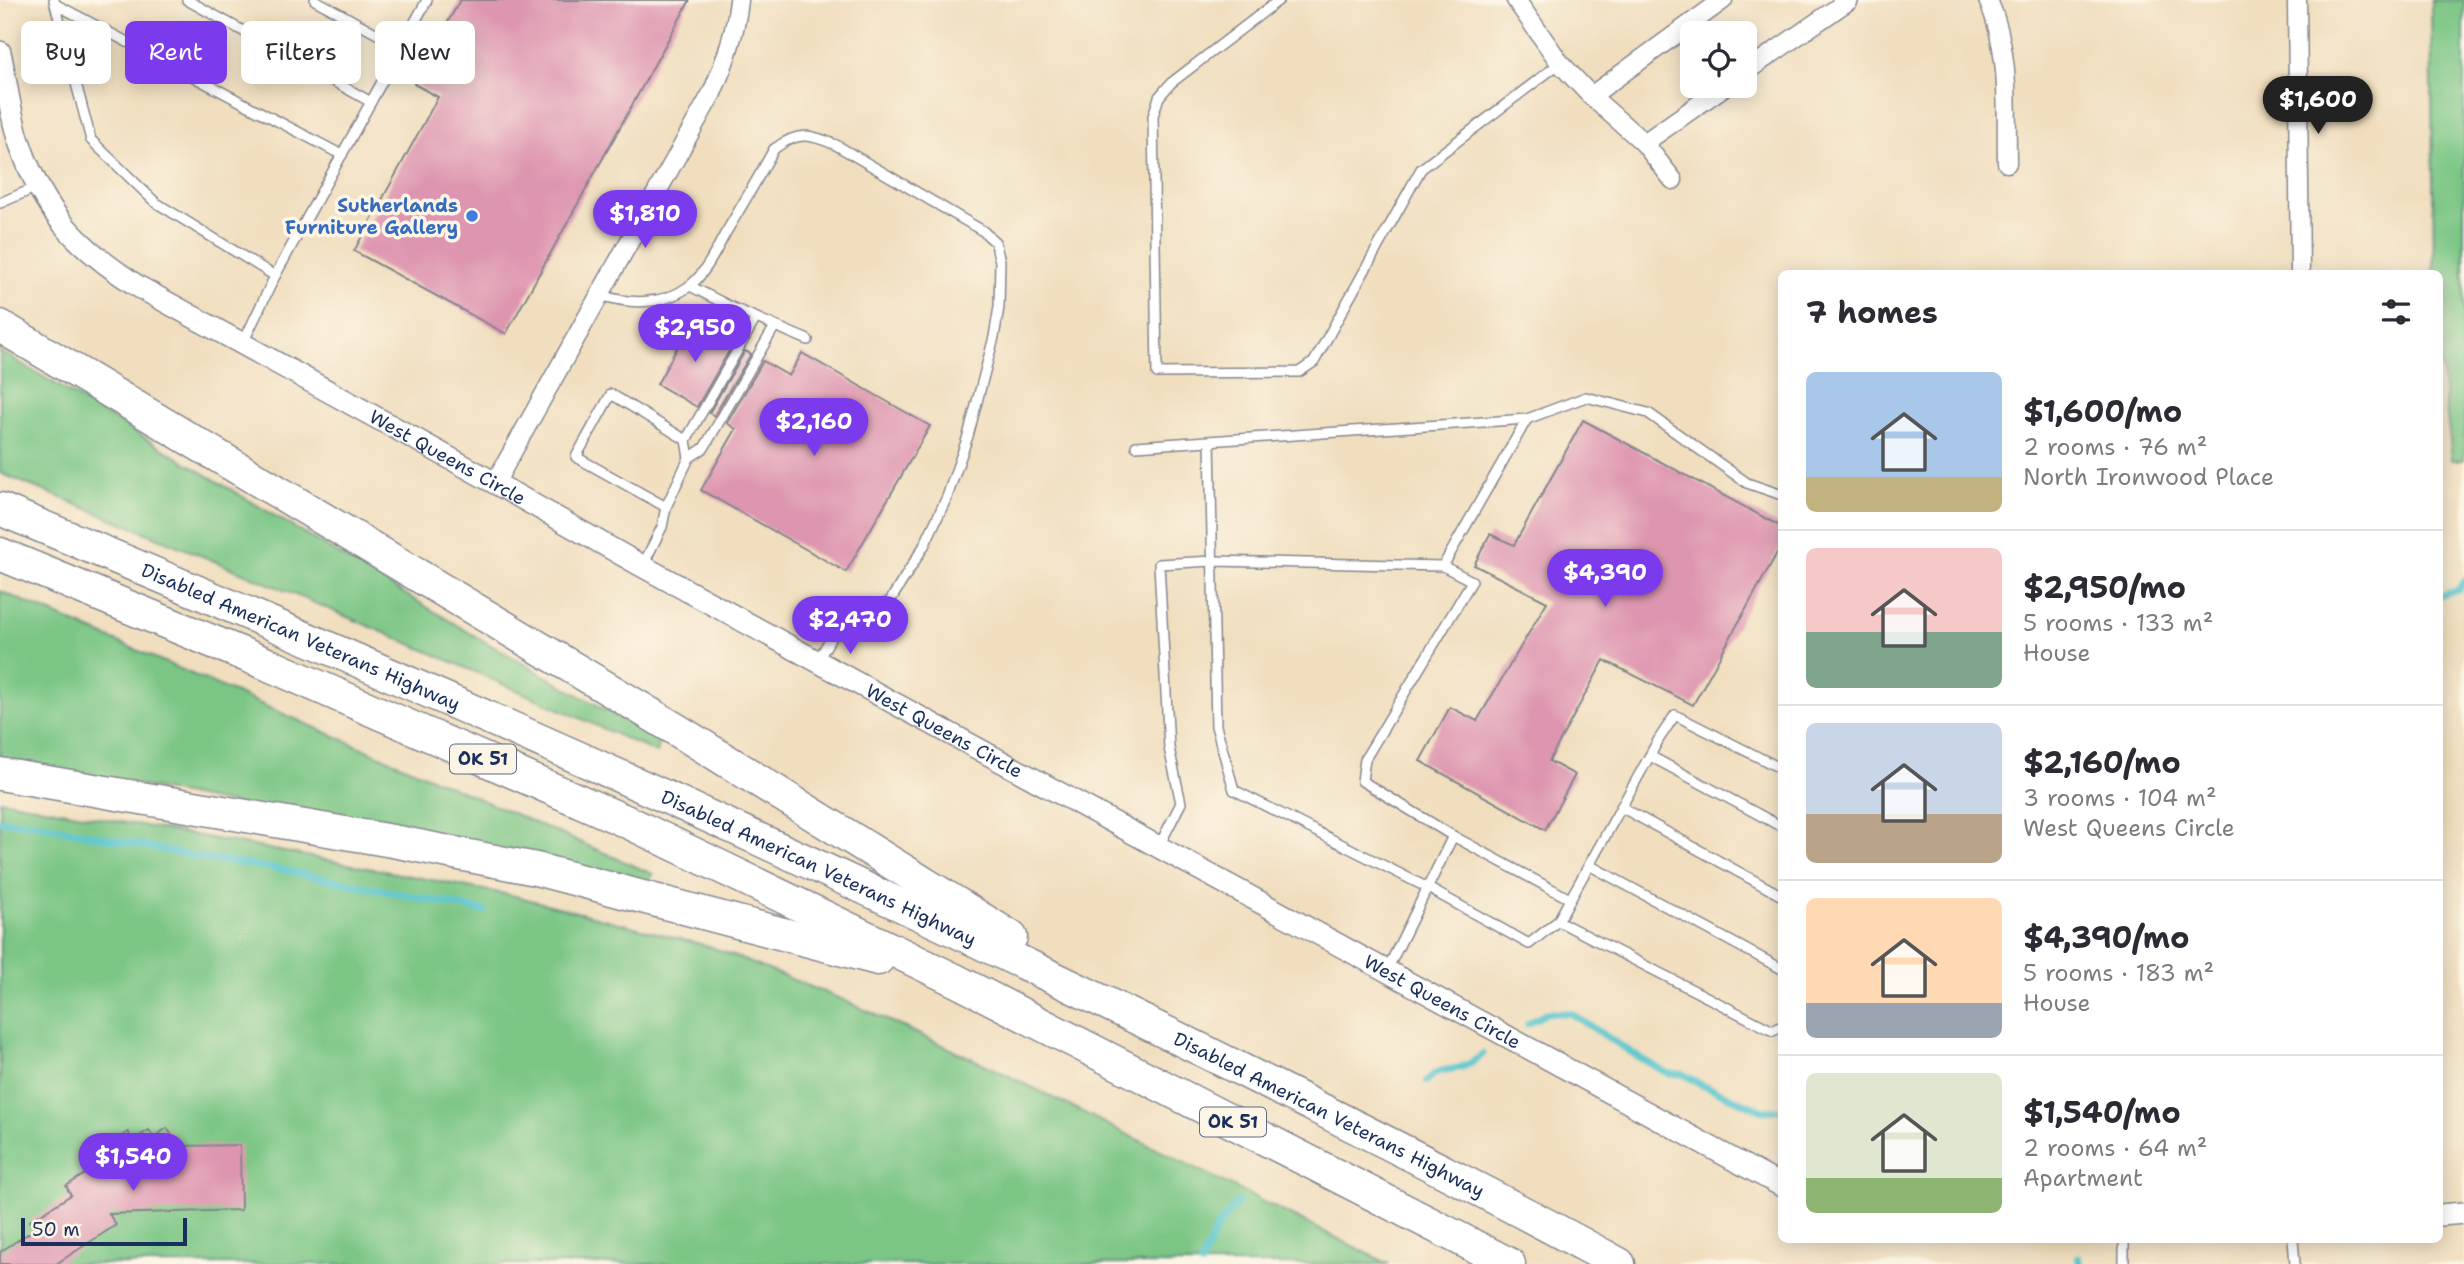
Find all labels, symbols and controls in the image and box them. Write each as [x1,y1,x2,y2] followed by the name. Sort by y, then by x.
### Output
[21,21,111,84] chip: Buy
[125,21,227,84] chip: Rent
[241,21,361,84] chip: Filters
[375,21,475,84] chip: New
[1680,21,1757,98] map controls
[1680,21,1757,98] button: locate
[2261,76,2375,136] pin: $1,600
[2279,84,2357,114] text: $1,600
[588,190,702,250] pin: $1,810
[285,193,458,240] place label: Sutherlands Furniture Gallery
[609,198,681,228] text: $1,810
[464,208,480,224] marker: Sutherlands Furniture Gallery
[1806,292,1938,333] text: 7 homes
[2377,293,2415,331] icon: filters
[638,304,752,364] pin: $2,950
[654,312,736,342] text: $2,950
[2023,391,2182,432] text: $1,600/mo
[757,398,871,458] pin: $2,160
[1862,400,1946,484] icon: home
[365,404,530,511] street label: West Queens Circle
[775,406,853,436] text: $2,160
[2023,432,2207,462] text: 2 rooms · 76 m²
[2023,462,2274,492] text: North Ironwood Place
[1548,550,1662,609] pin: $4,390
[1563,557,1647,587] text: $4,390
[138,558,464,717] street label: Disabled American Veterans Highway
[2023,567,2186,608] text: $2,950/mo
[1862,576,1946,660] icon: home
[793,596,907,656] pin: $2,470
[808,604,892,634] text: $2,470
[2023,608,2213,638] text: 5 rooms · 133 m²
[2023,638,2091,668] text: House
[861,678,1027,784] street label: West Queens Circle
[2023,742,2181,783] text: $2,160/mo
[450,744,516,774] road number: OK 51
[1862,751,1946,835] icon: home
[2023,783,2216,813] text: 3 rooms · 104 m²
[657,784,980,952] street label: Disabled American Veterans Highway
[2023,813,2235,843] text: West Queens Circle
[2023,917,2190,958] text: $4,390/mo
[1862,926,1946,1010] icon: home
[1359,949,1525,1055] street label: West Queens Circle
[2023,958,2214,988] text: 5 rooms · 183 m²
[2023,988,2091,1018] text: House
[1169,1026,1489,1203] street label: Disabled American Veterans Highway
[2023,1092,2181,1133] text: $1,540/mo
[1862,1101,1946,1185] icon: home
[1200,1107,1266,1136] road number: OK 51
[2023,1133,2207,1163] text: 2 rooms · 64 m²
[76,1134,190,1193] pin: $1,540
[94,1141,172,1171] text: $1,540
[2023,1163,2143,1193] text: Apartment
[21,1215,187,1247] scale bar
[32,1217,80,1242] text: 50 m

